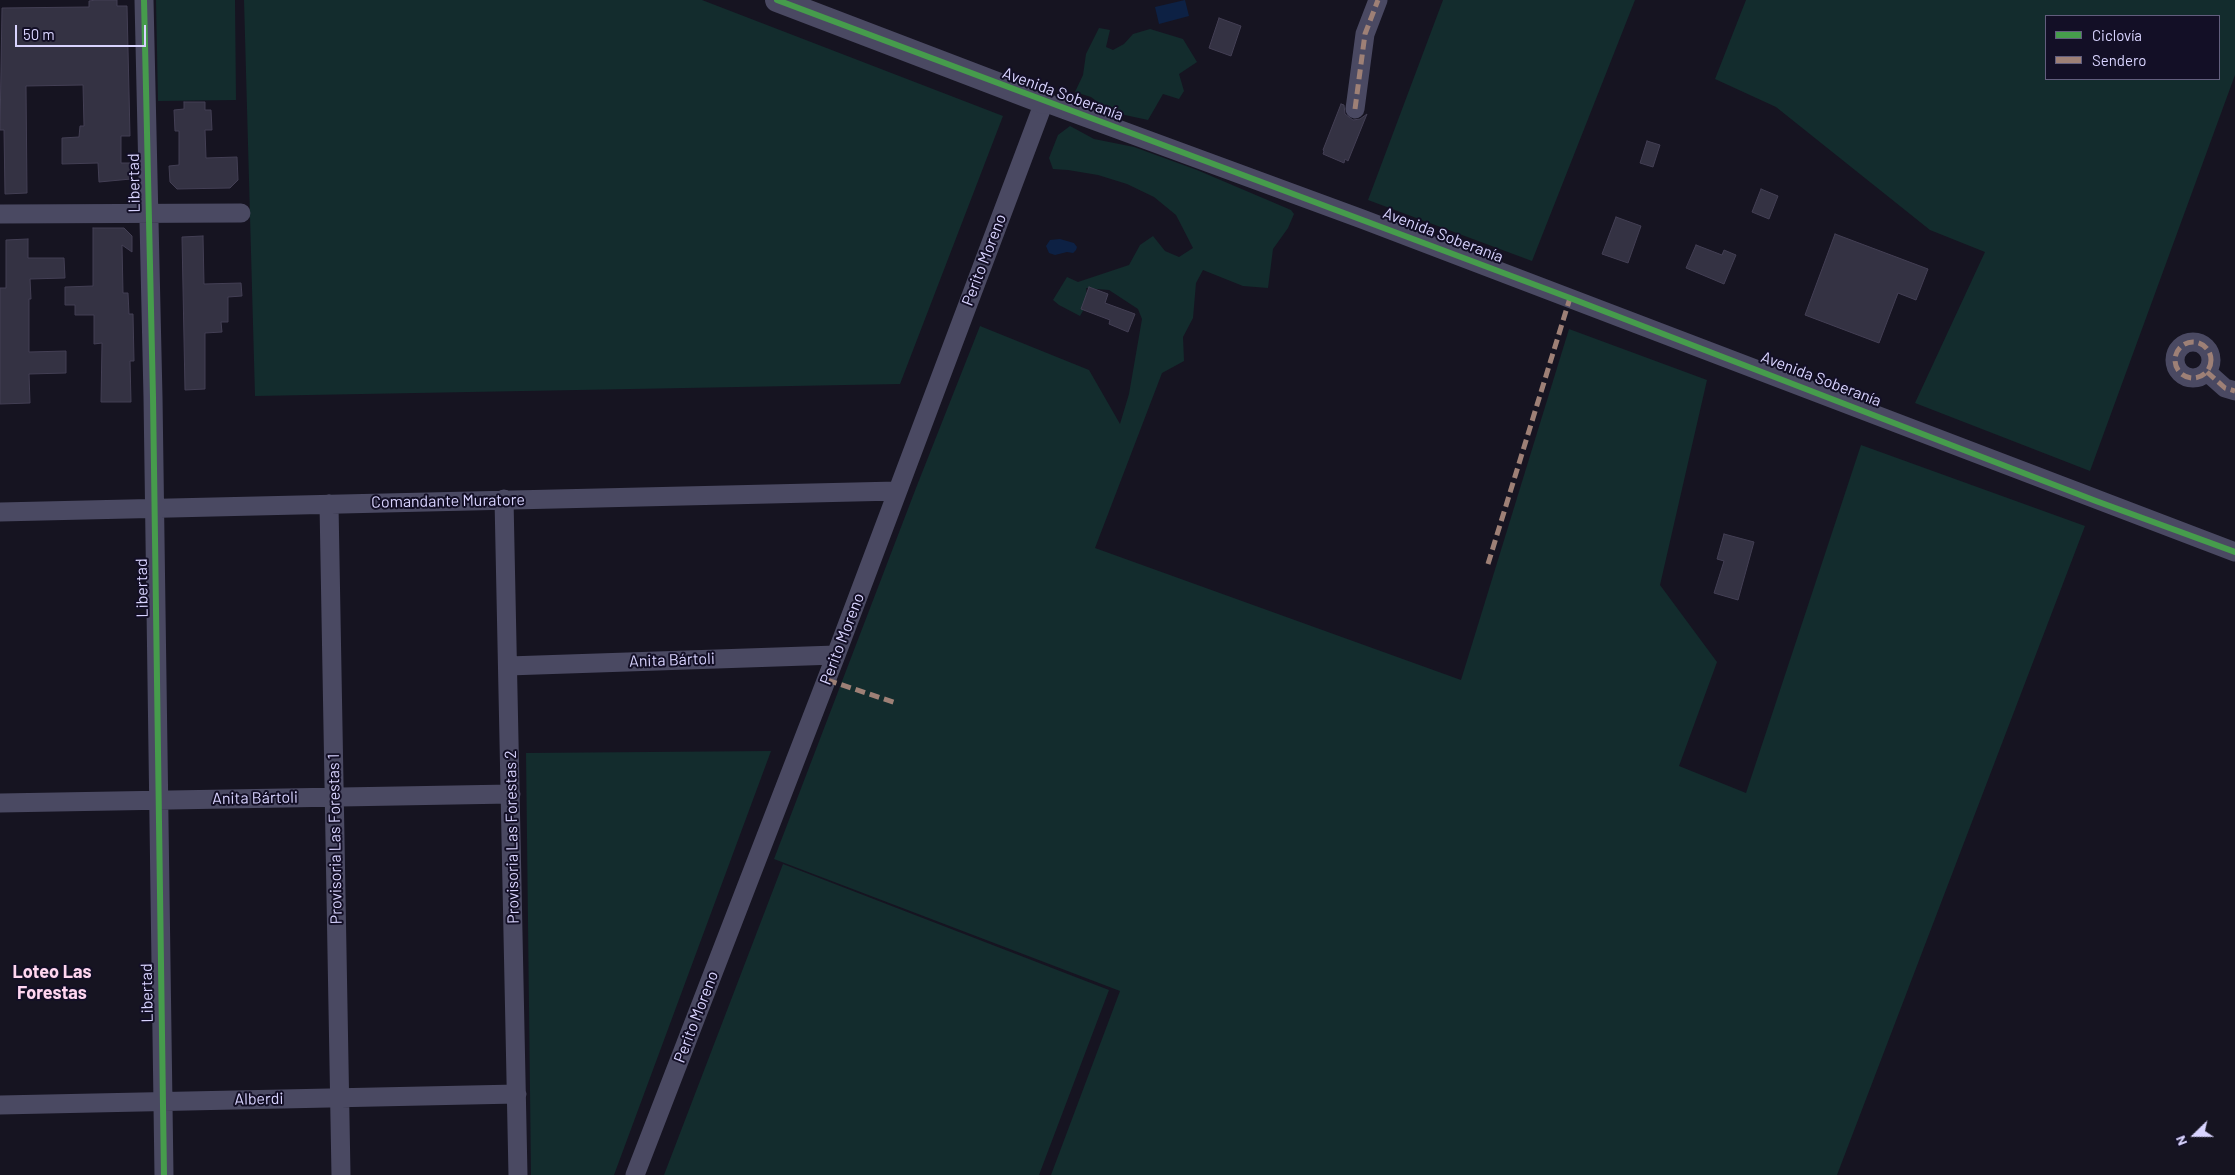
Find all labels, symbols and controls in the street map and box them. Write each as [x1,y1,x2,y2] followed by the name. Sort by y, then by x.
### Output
[18,15,149,47] scale bar
[2045,15,2220,80] legend
[23,25,55,43] text: 50 m
[2092,26,2142,44] text: Ciclovía
[2092,51,2146,69] text: Sendero
[1000,63,1126,125] street label: Avenida Soberanía
[124,153,144,213] street label: Libertad
[1380,203,1506,267] street label: Avenida Soberanía
[958,211,1010,309] street label: Perito Moreno
[1758,347,1884,411] street label: Avenida Soberanía
[371,490,525,512] street label: Comandante Muratore
[132,558,152,618] street label: Libertad
[816,590,868,688] street label: Perito Moreno
[629,649,715,671] street label: Anita Bártoli
[501,750,523,924] street label: Provisoria Las Forestas 2
[324,754,346,924] street label: Provisoria Las Forestas 1
[212,788,298,808] street label: Anita Bártoli
[12,961,92,1004] district label: Loteo Las Forestas
[137,963,157,1023] street label: Libertad
[670,968,722,1066] street label: Perito Moreno
[234,1089,284,1109] street label: Alberdi
[2170,1110,2220,1160] north arrow
[2171,1133,2190,1148] text: N

